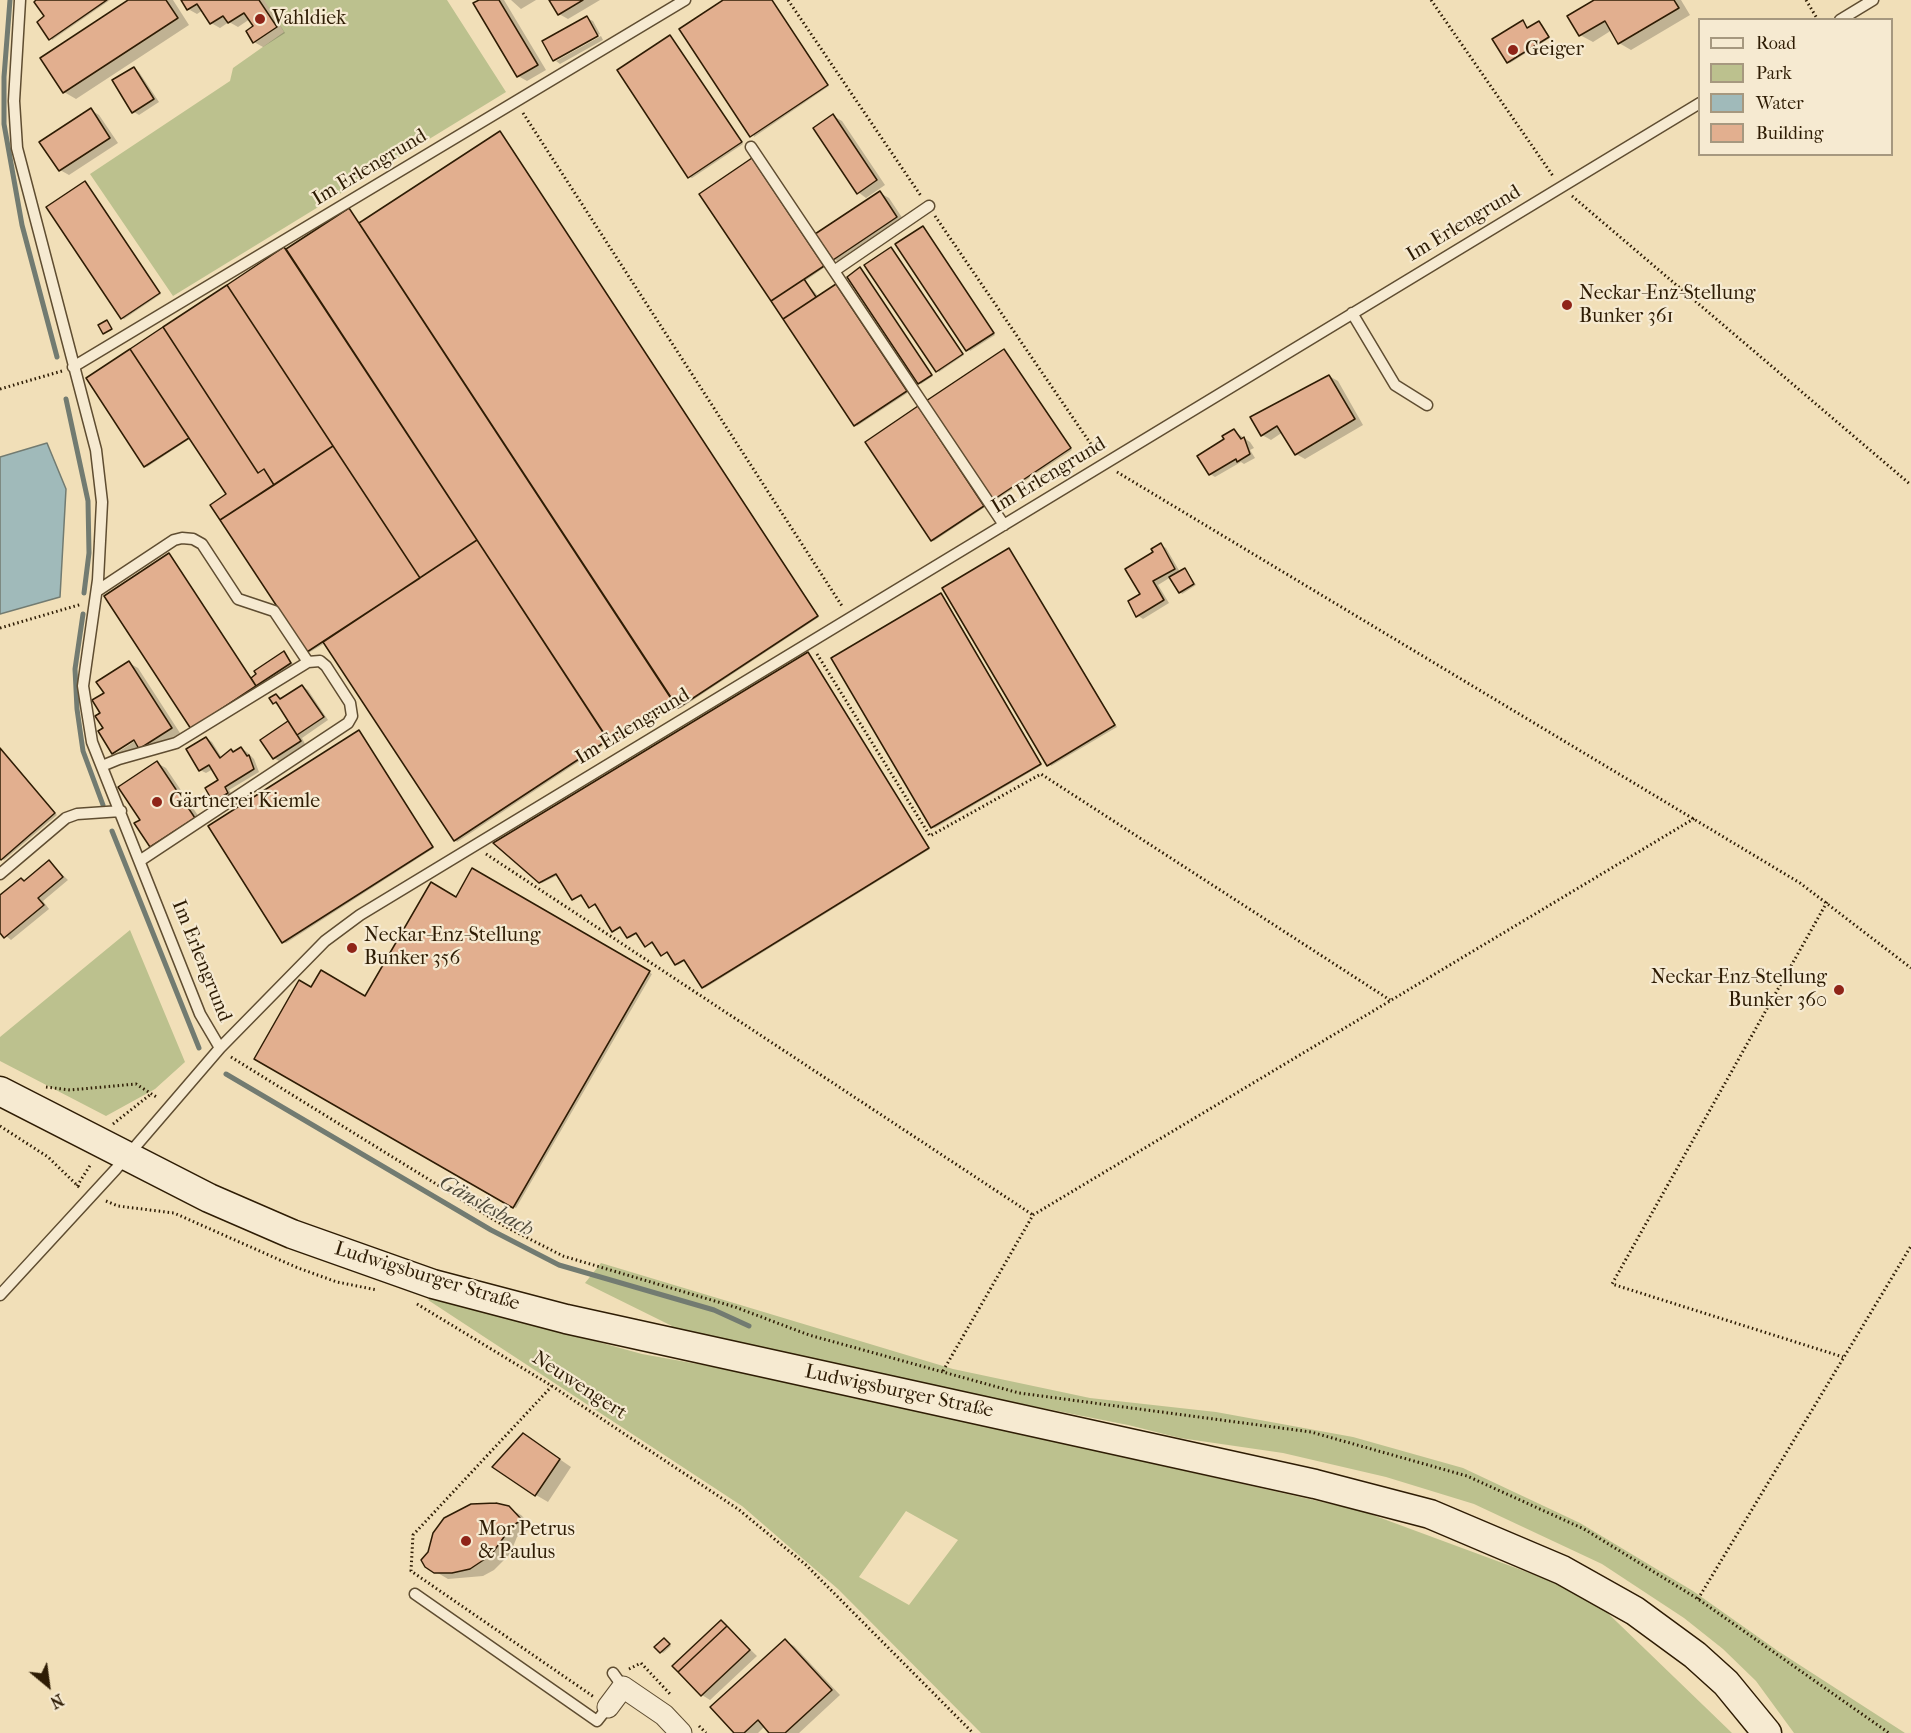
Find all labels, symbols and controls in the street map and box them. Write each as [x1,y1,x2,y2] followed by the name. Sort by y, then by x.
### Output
[272,7,346,31] place label: Vahldiek
[253,12,267,26] marker: Vahldiek
[1698,18,1893,156] legend
[1756,33,1796,54] text: Road
[1525,38,1584,62] place label: Geiger
[1506,43,1520,57] marker: Geiger
[1756,63,1792,84] text: Park
[1756,93,1804,114] text: Water
[1756,123,1823,144] text: Building
[308,124,432,212] street label: Im Erlengrund
[1402,180,1526,268] street label: Im Erlengrund
[1579,282,1755,329] place label: Neckar-Enz-Stellung Bunker 361
[1560,298,1574,312] marker: Neckar-Enz-Stellung Bunker 361
[987,432,1111,520] street label: Im Erlengrund
[571,683,695,771] street label: Im Erlengrund
[169,790,320,814] place label: Gärtnerei Kiemle
[150,795,164,809] marker: Gärtnerei Kiemle
[166,897,236,1025] street label: Im Erlengrund
[364,924,540,971] place label: Neckar-Enz-Stellung Bunker 356
[345,941,359,955] marker: Neckar-Enz-Stellung Bunker 356
[1651,966,1827,1013] place label: Neckar-Enz-Stellung Bunker 360
[1832,983,1846,997] marker: Neckar-Enz-Stellung Bunker 360
[434,1171,538,1243] water label: Gänslesbach
[332,1237,522,1317] street label: Ludwigsburger Straße
[527,1346,631,1426] street label: Neuwengert
[802,1360,996,1424] street label: Ludwigsburger Straße
[478,1518,575,1565] place label: Mor Petrus & Paulus
[459,1534,473,1548] marker: Mor Petrus & Paulus
[18,1655,78,1715] north arrow
[47,1690,67,1712] text: N

